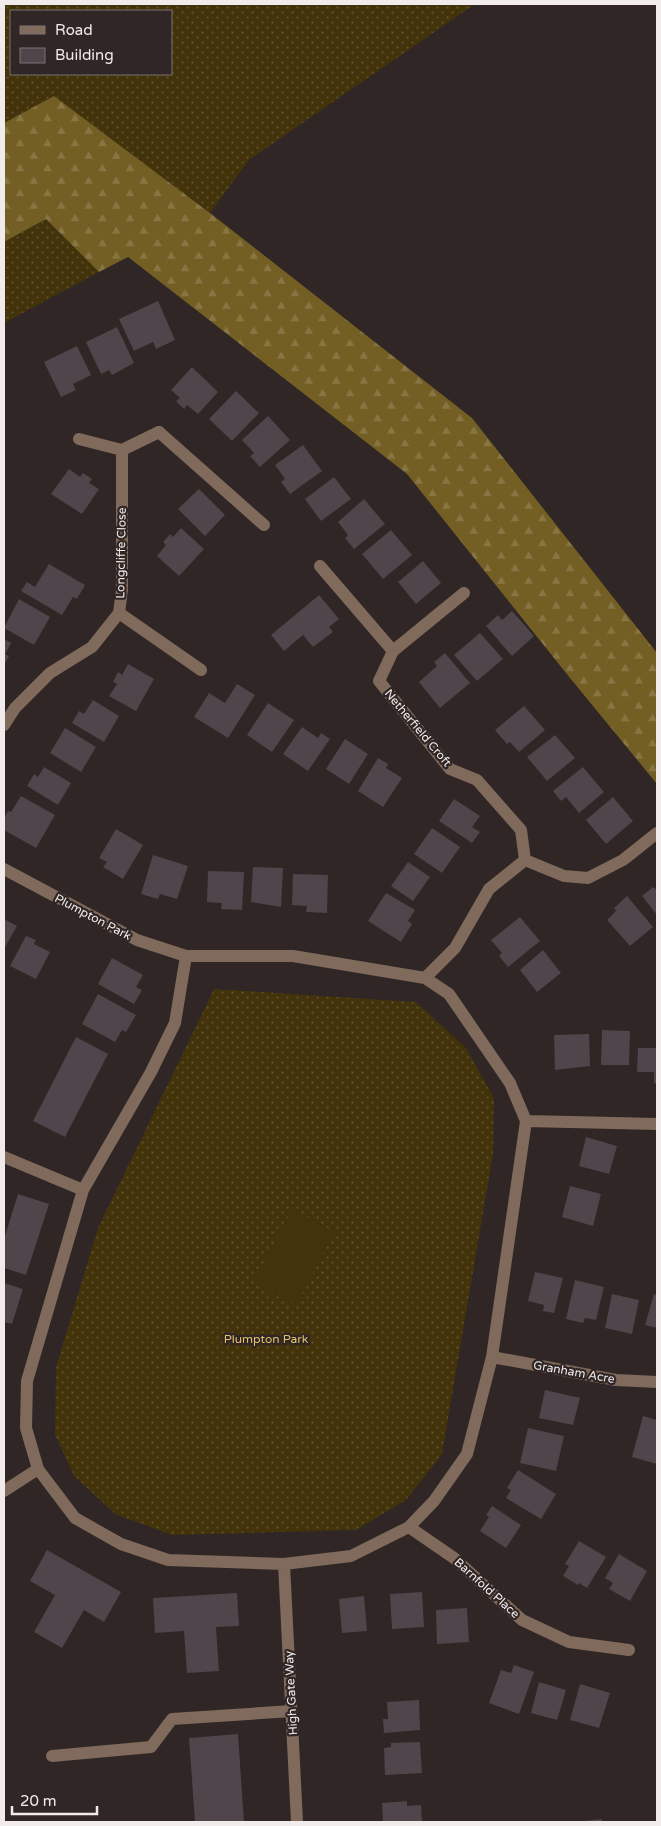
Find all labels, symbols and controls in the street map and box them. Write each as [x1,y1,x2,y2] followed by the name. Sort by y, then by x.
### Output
[10,10,172,75] legend
[55,21,93,39] text: Road
[55,46,114,64] text: Building
[113,507,129,599] street label: Longcliffe Close
[382,686,455,770] street label: Netherfield Croft
[52,891,134,943] street label: Plumpton Park
[224,1332,309,1346] park label: Plumpton Park
[532,1358,616,1386] street label: Granham Acre
[452,1555,523,1621] street label: Barnfold Place
[282,1650,300,1736] street label: High Gate Way
[12,1784,98,1816] scale bar
[20,1792,57,1810] text: 20 m

